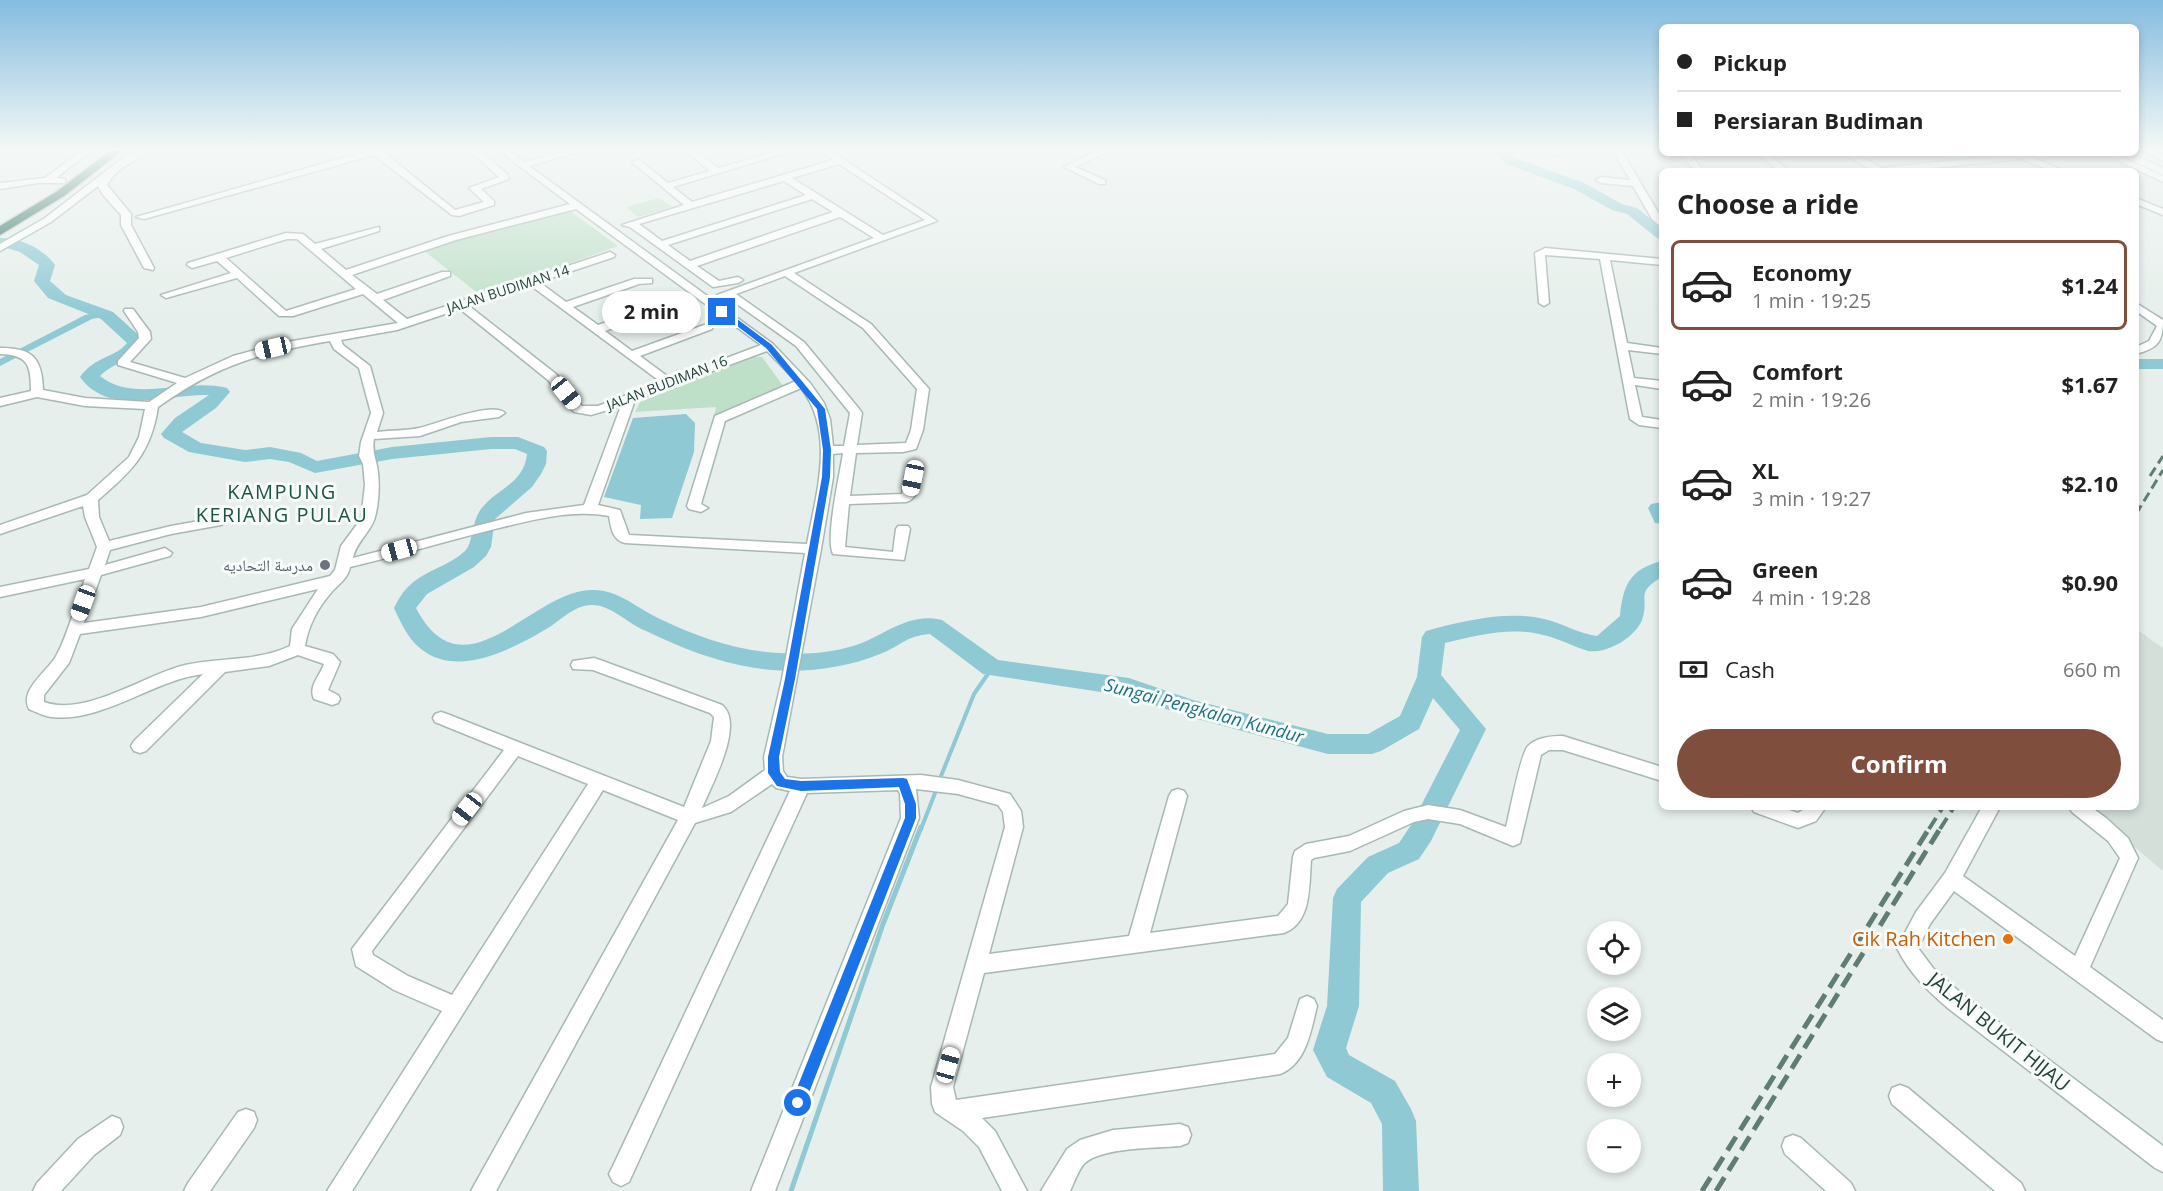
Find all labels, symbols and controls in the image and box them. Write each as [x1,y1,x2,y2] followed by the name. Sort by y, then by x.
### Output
[1713,47,1787,77] text: Pickup
[1713,105,1923,135] text: Persiaran Budiman
[1677,185,1859,222] text: Choose a ride
[1752,257,1851,287] text: Economy
[1680,258,1734,312] icon: car
[442,260,572,318] street label: JALAN BUDIMAN 14
[2061,270,2118,300] text: $1.24
[1752,287,1871,314] text: 1 min · 19:25
[602,291,701,333] callout: 2 min
[624,298,679,325] text: 2 min
[708,298,735,325] route end
[253,335,293,361] car
[602,351,730,415] street label: JALAN BUDIMAN 16
[1752,356,1843,386] text: Comfort
[1680,357,1734,411] icon: car
[2061,369,2118,399] text: $1.67
[548,373,584,413] car
[1752,386,1871,413] text: 2 min · 19:26
[1752,455,1779,485] text: XL
[1680,456,1734,510] icon: car
[900,459,926,497] car
[2061,468,2118,498] text: $2.10
[196,478,368,528] district label: KAMPUNG KERIANG PULAU
[1752,485,1871,512] text: 3 min · 19:27
[379,537,419,563] car
[223,554,313,576] place label: مدرسة التحاديه
[1752,554,1818,584] text: Green
[1680,555,1734,609] icon: car
[318,558,332,572] marker: مدرسة التحاديه
[2061,567,2118,597] text: $0.90
[68,583,98,623] car
[1752,584,1871,611] text: 4 min · 19:28
[1677,653,1710,686] icon: cash
[1725,654,1775,684] text: Cash
[2063,656,2121,683] text: 660 m
[1102,672,1307,748] water label: Sungai Pengkalan Kundur
[1677,729,2121,798] button: Confirm
[449,789,485,829] car
[1587,921,1641,1173] map controls
[1587,921,1641,975] button: locate
[1852,925,1996,952] place label: Cik Rah Kitchen
[2001,932,2015,946] marker: Cik Rah Kitchen
[1921,965,2076,1097] street label: JALAN BUKIT HIJAU
[1587,987,1641,1041] button: layers
[934,1045,962,1085] car
[1587,1053,1641,1107] button: +
[784,1089,811,1116] route start
[1587,1119,1641,1173] button: −

